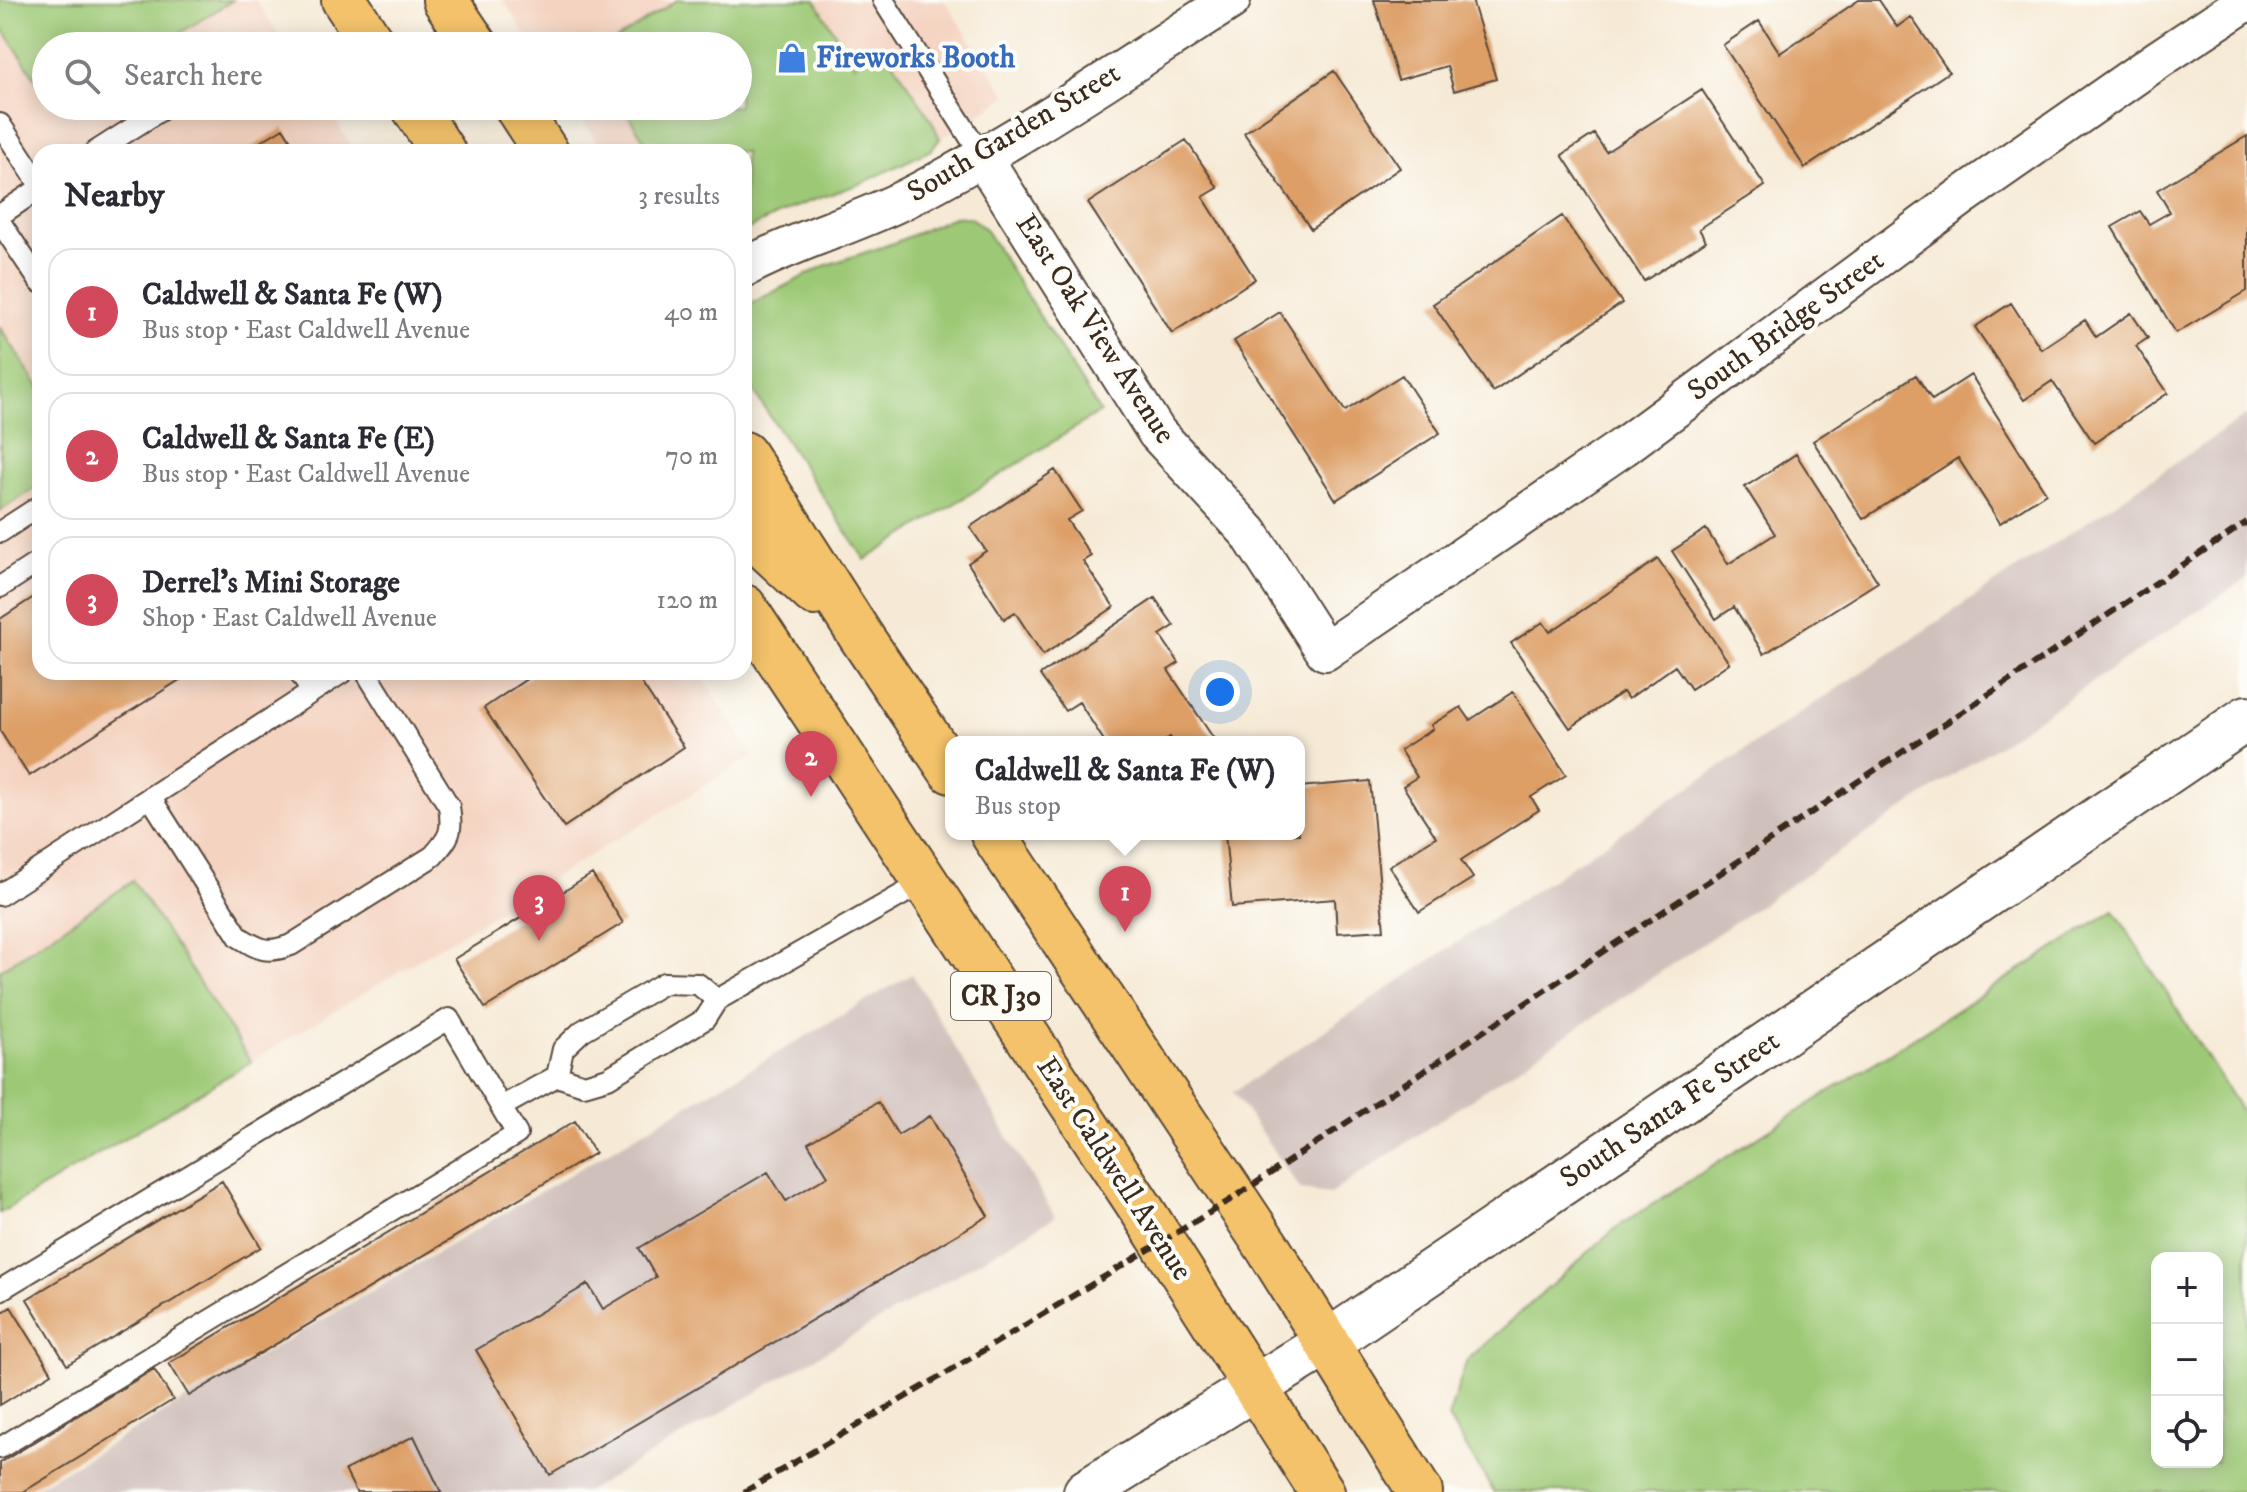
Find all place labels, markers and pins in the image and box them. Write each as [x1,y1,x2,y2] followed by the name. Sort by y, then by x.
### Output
[816,40,1015,77] place label: Fireworks Booth
[775,41,809,75] shop icon: Fireworks Booth
[785,731,837,797] pin: 2
[1099,866,1151,932] pin: 1
[513,875,565,941] pin: 3

